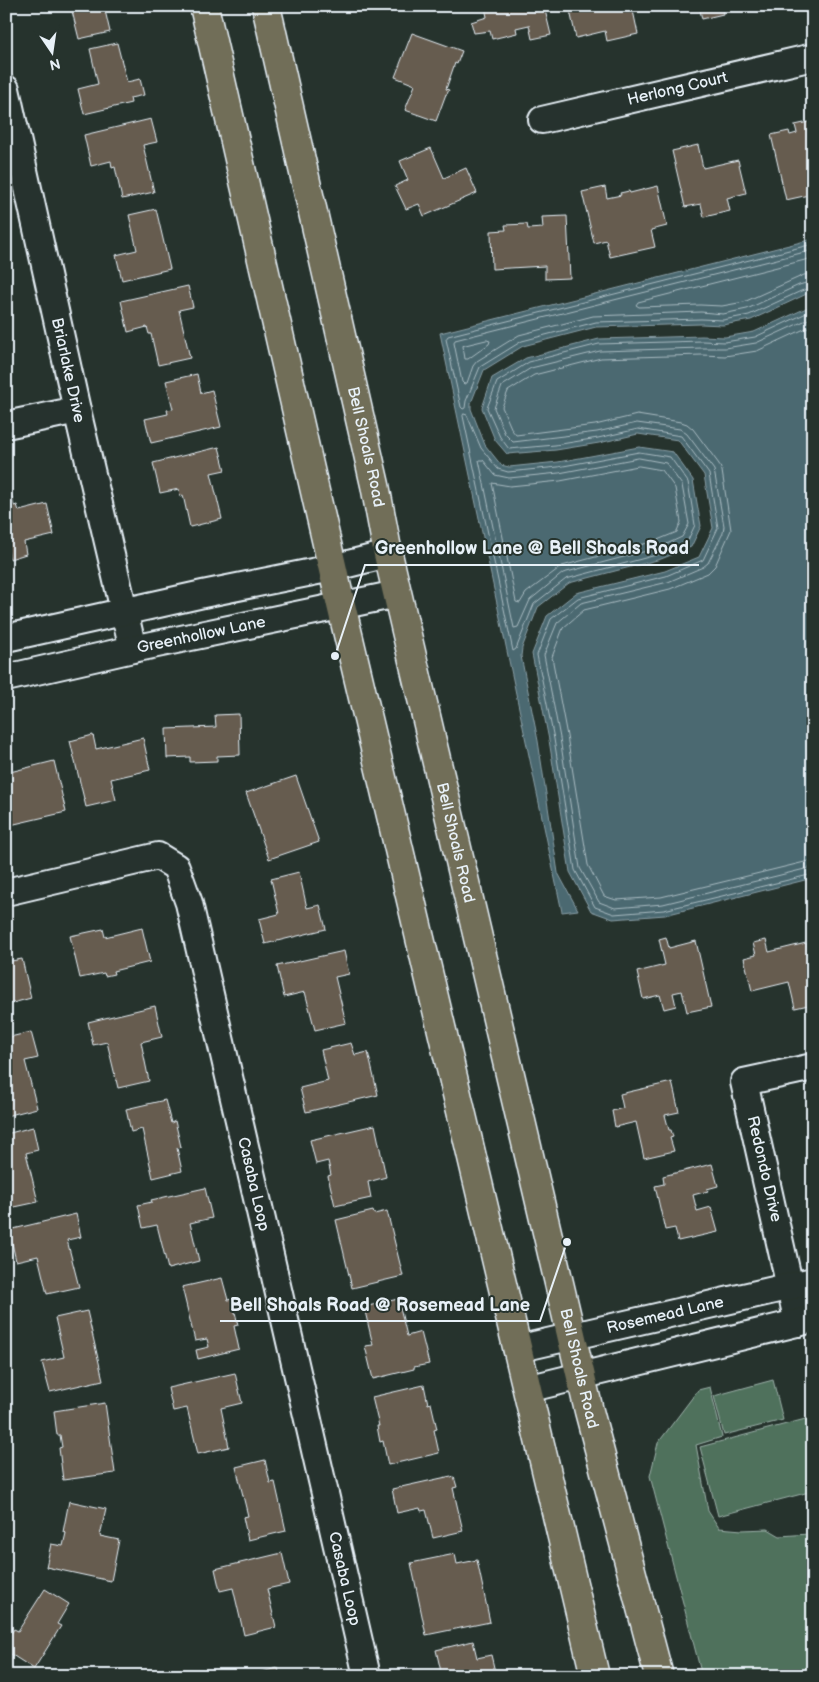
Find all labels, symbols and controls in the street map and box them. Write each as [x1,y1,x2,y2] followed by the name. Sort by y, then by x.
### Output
[28,28,78,78] north arrow
[48,55,62,74] text: N
[625,68,729,109] street label: Herlong Court
[47,316,89,425] street label: Briarlake Drive
[343,385,388,509] street label: Bell Shoals Road
[365,532,699,565] callout: Greenhollow Lane @ Bell Shoals Road
[375,538,689,559] text: Greenhollow Lane @ Bell Shoals Road
[135,612,268,657] street label: Greenhollow Lane
[432,781,479,905] street label: Bell Shoals Road
[743,1114,786,1224] street label: Redondo Drive
[234,1135,274,1233] street label: Casaba Loop
[220,1288,540,1321] callout: Bell Shoals Road @ Rosemead Lane
[605,1292,726,1338] street label: Rosemead Lane
[230,1295,530,1316] text: Bell Shoals Road @ Rosemead Lane
[556,1306,603,1431] street label: Bell Shoals Road
[325,1530,365,1628] street label: Casaba Loop

